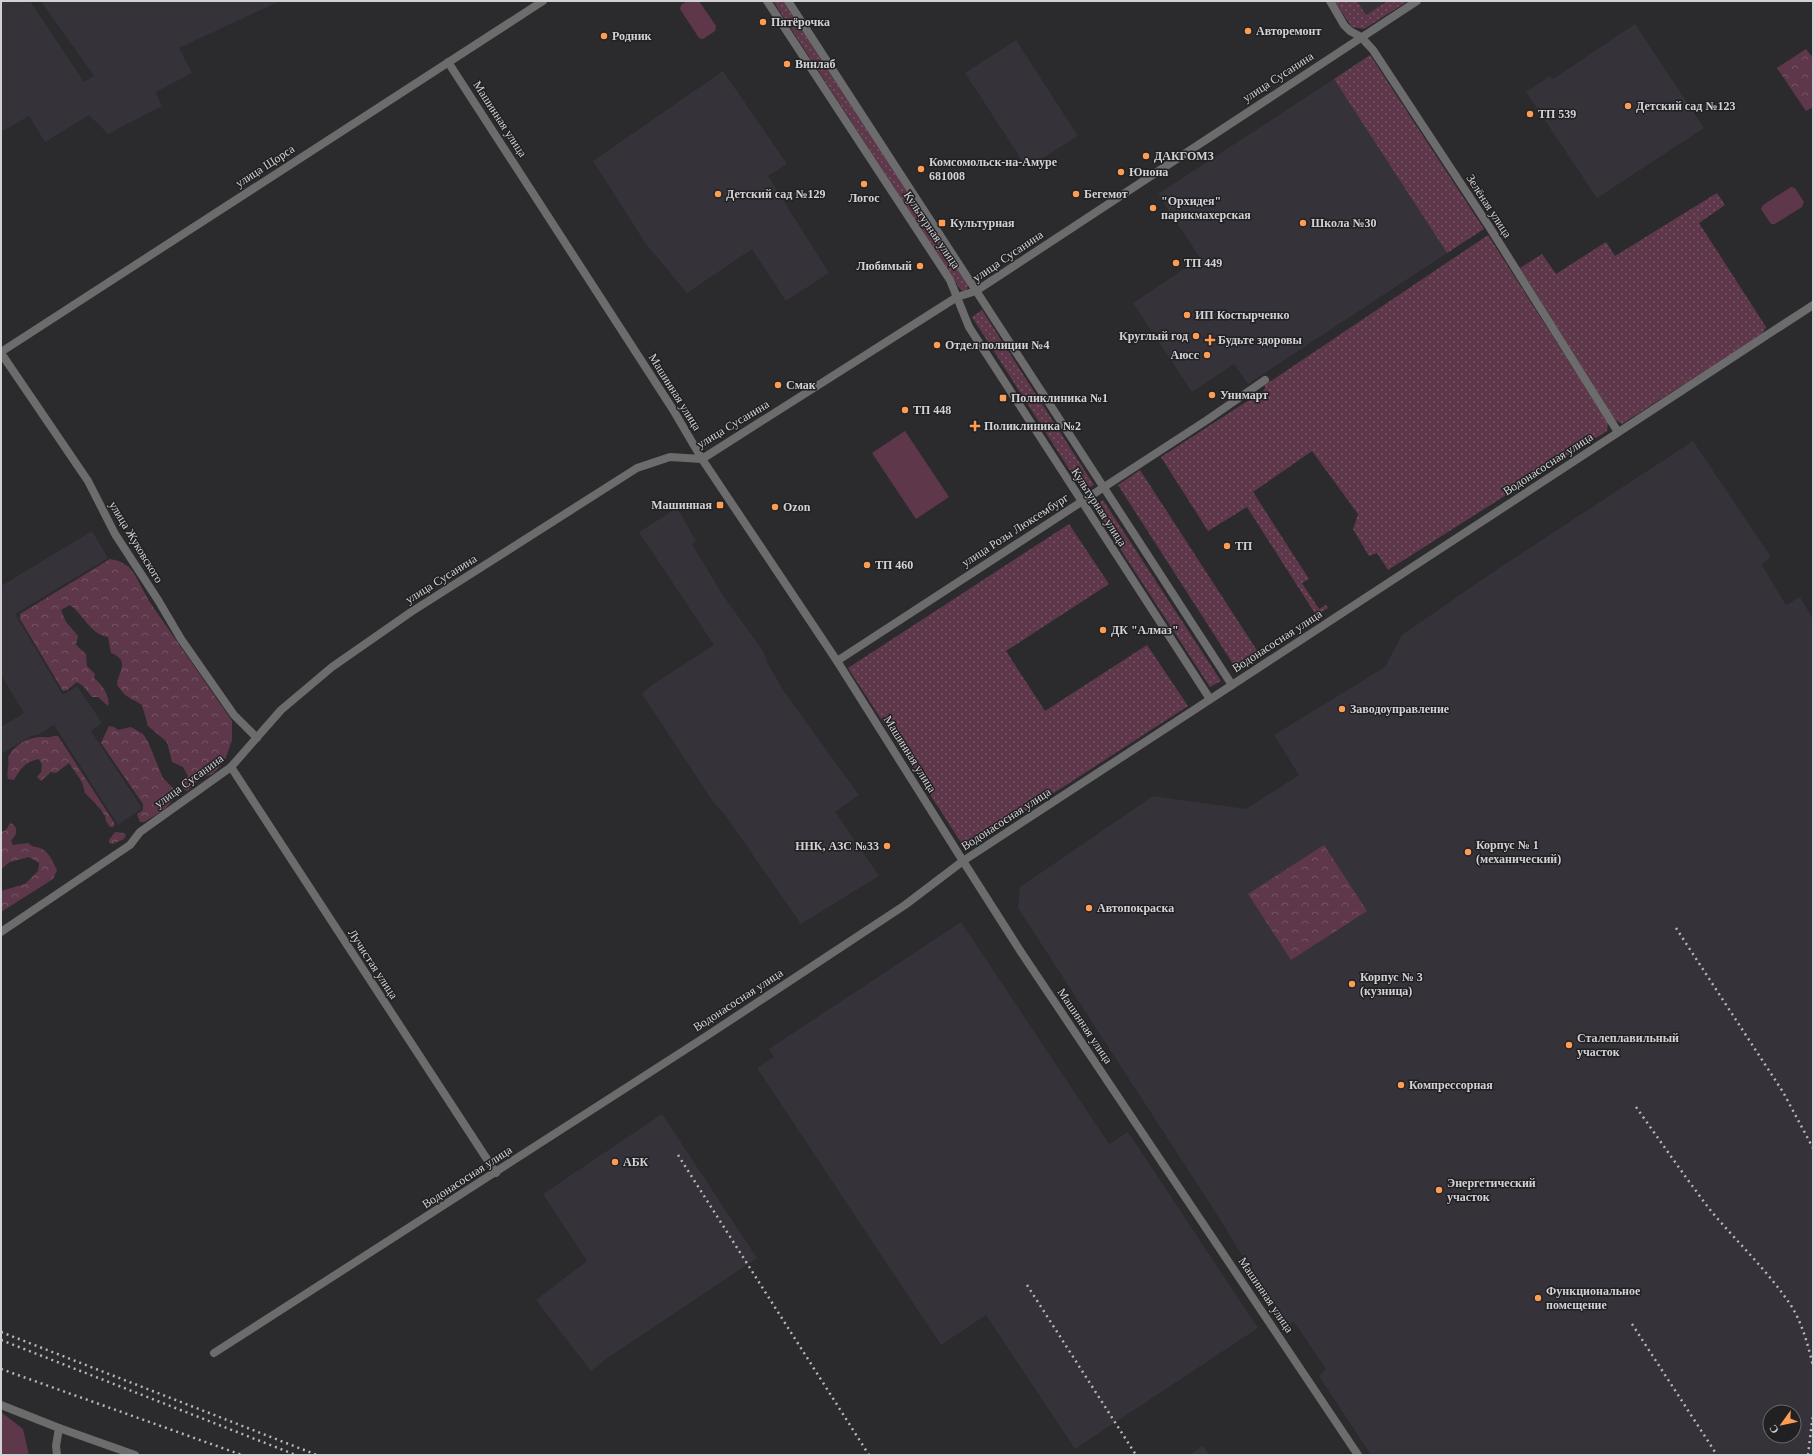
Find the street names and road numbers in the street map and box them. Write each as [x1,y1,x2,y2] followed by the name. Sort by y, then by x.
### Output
[1240,49,1317,105] street label: улица Сусанина
[470,78,530,160] street label: Машинная улица
[233,141,298,190] street label: улица Щорса
[1463,172,1515,241] street label: Зелёная улица
[901,189,964,272] street label: Культурная улица
[970,227,1046,285] street label: улица Сусанина
[646,351,705,434] street label: Машинная улица
[694,397,772,451] street label: улица Сусанина
[1500,429,1596,498] street label: Водонасосная улица
[1068,465,1130,549] street label: Культурная улица
[959,490,1071,570] street label: улица Розы Люксембург
[106,499,166,585] street label: улица Жуковского
[403,551,480,607] street label: улица Сусанина
[1229,606,1325,675] street label: Водонасосная улица
[881,713,940,796] street label: Машинная улица
[152,751,227,811] street label: улица Сусанина
[958,784,1054,853] street label: Водонасосная улица
[345,926,401,1002] street label: Лучистая улица
[690,965,786,1034] street label: Водонасосная улица
[1055,986,1116,1067] street label: Машинная улица
[419,1142,515,1211] street label: Водонасосная улица
[1236,1255,1297,1336] street label: Машинная улица

